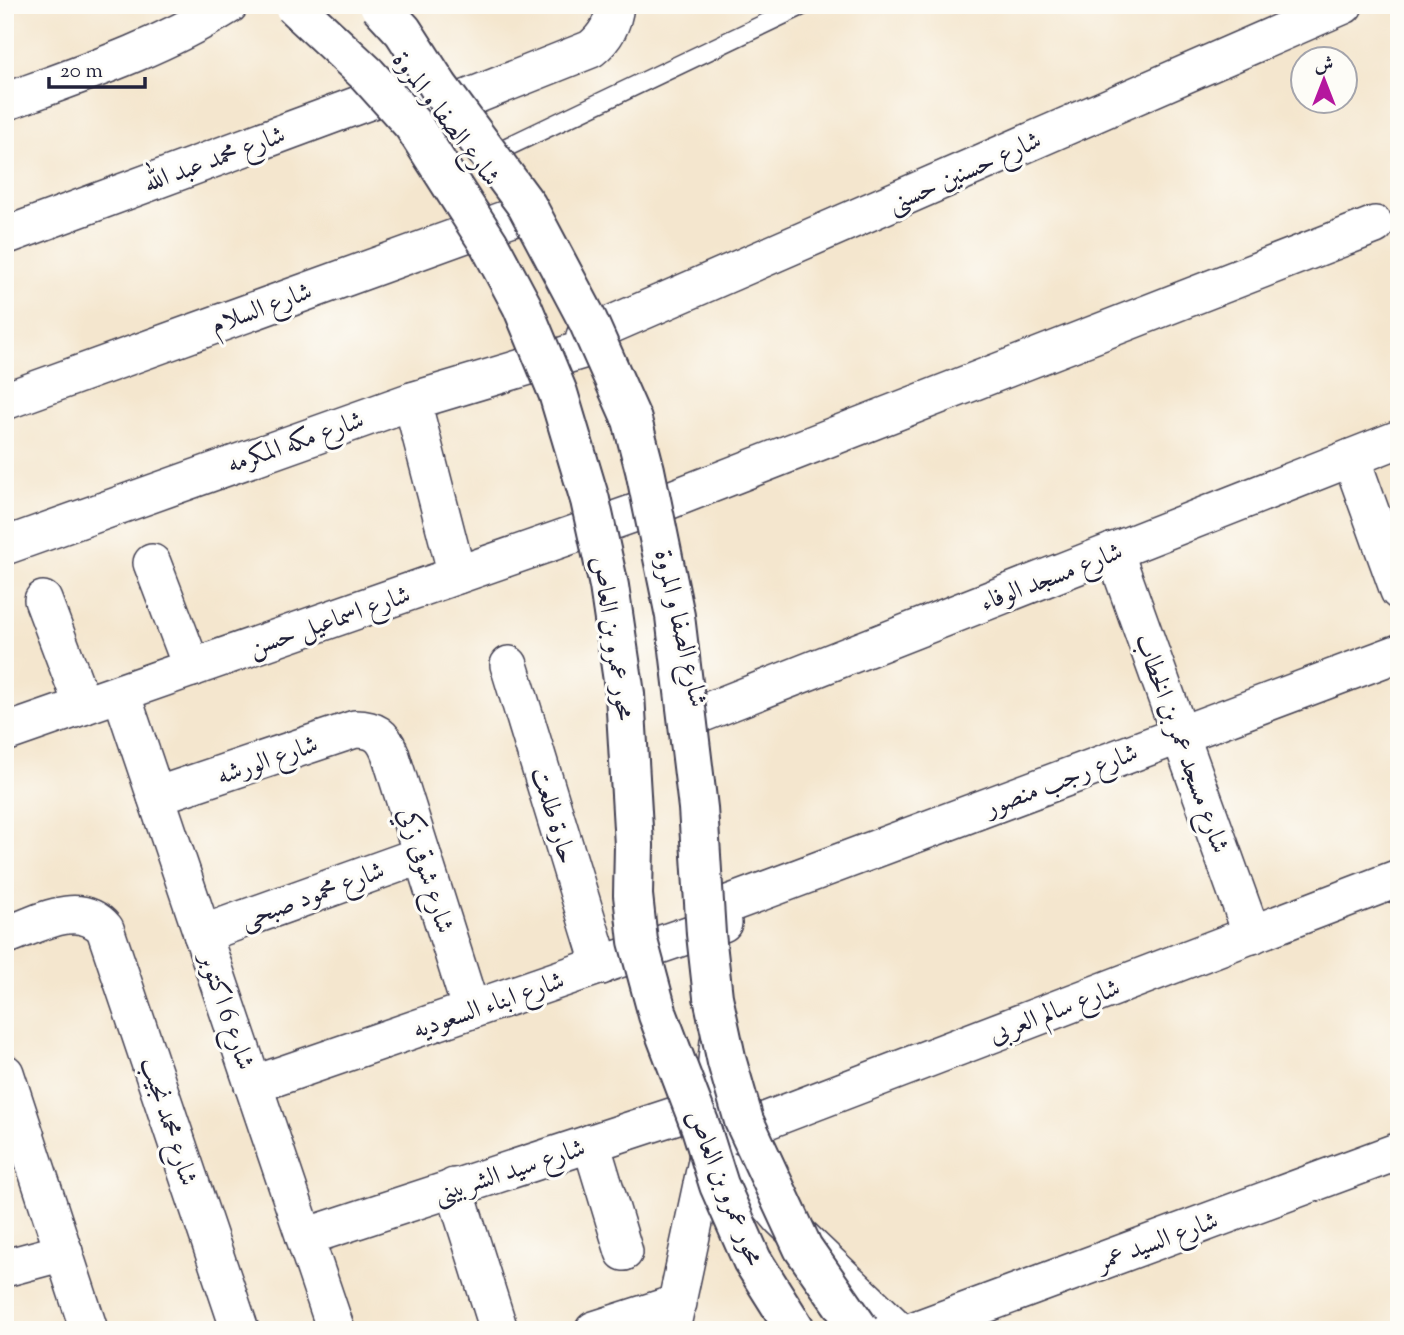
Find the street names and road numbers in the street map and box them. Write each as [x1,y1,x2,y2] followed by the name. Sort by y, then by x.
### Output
[381,44,508,195] street label: شارع الصفا و المروة
[137,114,291,204] street label: شارع محمد عبد الله
[882,123,1048,225] street label: شارع حسنين حسنى
[206,274,318,347] street label: شارع السلام
[222,403,370,485] street label: شارع مكه المكرمه
[975,534,1129,623] street label: شارع مسجد الوفاء
[642,546,716,711] street label: شارع الصفا و المروة
[580,554,643,724] street label: محور عمرو بن العاص
[244,577,416,668] street label: شارع اسماعيل حسن
[1123,629,1238,859] street label: شارع مسجد عمر بن الخطاب
[212,727,324,797] street label: شارع الورشه
[977,735,1144,829] street label: شارع رجب منصور
[520,763,585,869] street label: حارة طلعت
[386,803,462,939] street label: شارع شوقى زكي
[235,853,391,941] street label: شارع محمود صبحى
[186,945,263,1076] street label: شارع 6 اكتوبر
[408,963,570,1051] street label: شارع ابناء السعوديه
[984,970,1127,1056] street label: شارع سالم العربى
[128,1053,206,1191] street label: شارع محمد نجيب
[675,1104,772,1272] street label: محور عمرو بن العاص
[429,1130,591,1215] street label: شارع سيد الشربينى
[1089,1203,1224,1283] street label: شارع السيد عمر

